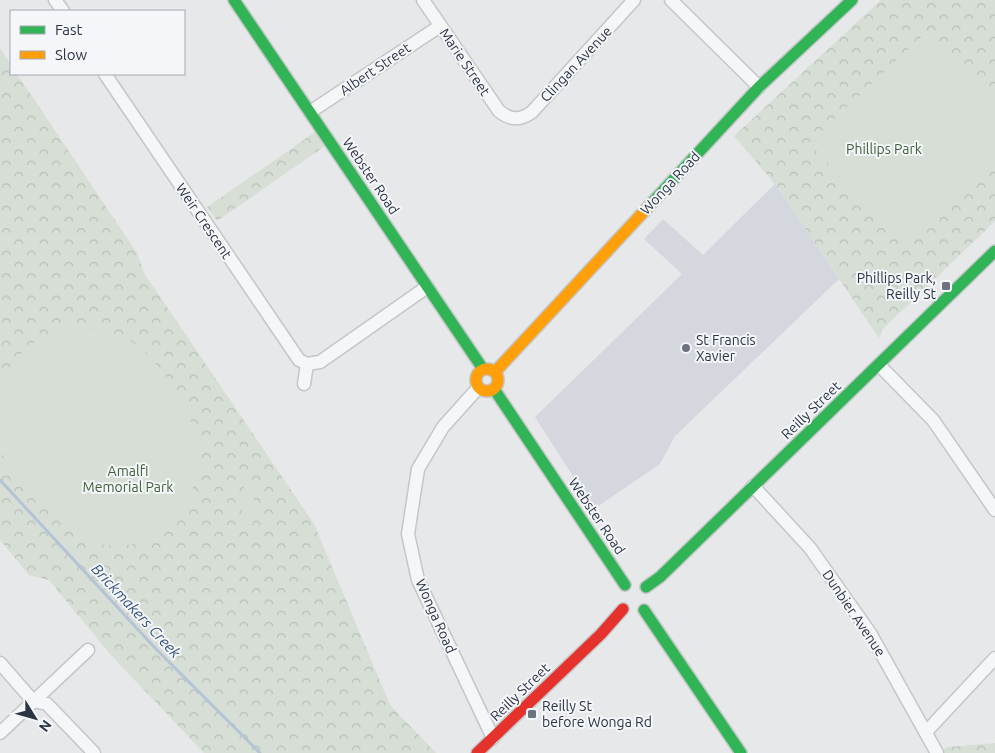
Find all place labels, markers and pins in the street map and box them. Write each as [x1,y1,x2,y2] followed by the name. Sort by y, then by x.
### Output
[857,270,936,302] place label: Phillips Park, Reilly St
[940,280,952,292] marker: Phillips Park, Reilly St
[696,332,756,364] place label: St Francis Xavier
[680,342,692,354] marker: St Francis Xavier
[542,698,652,730] place label: Reilly St before Wonga Rd
[526,708,538,720] marker: Reilly St before Wonga Rd

